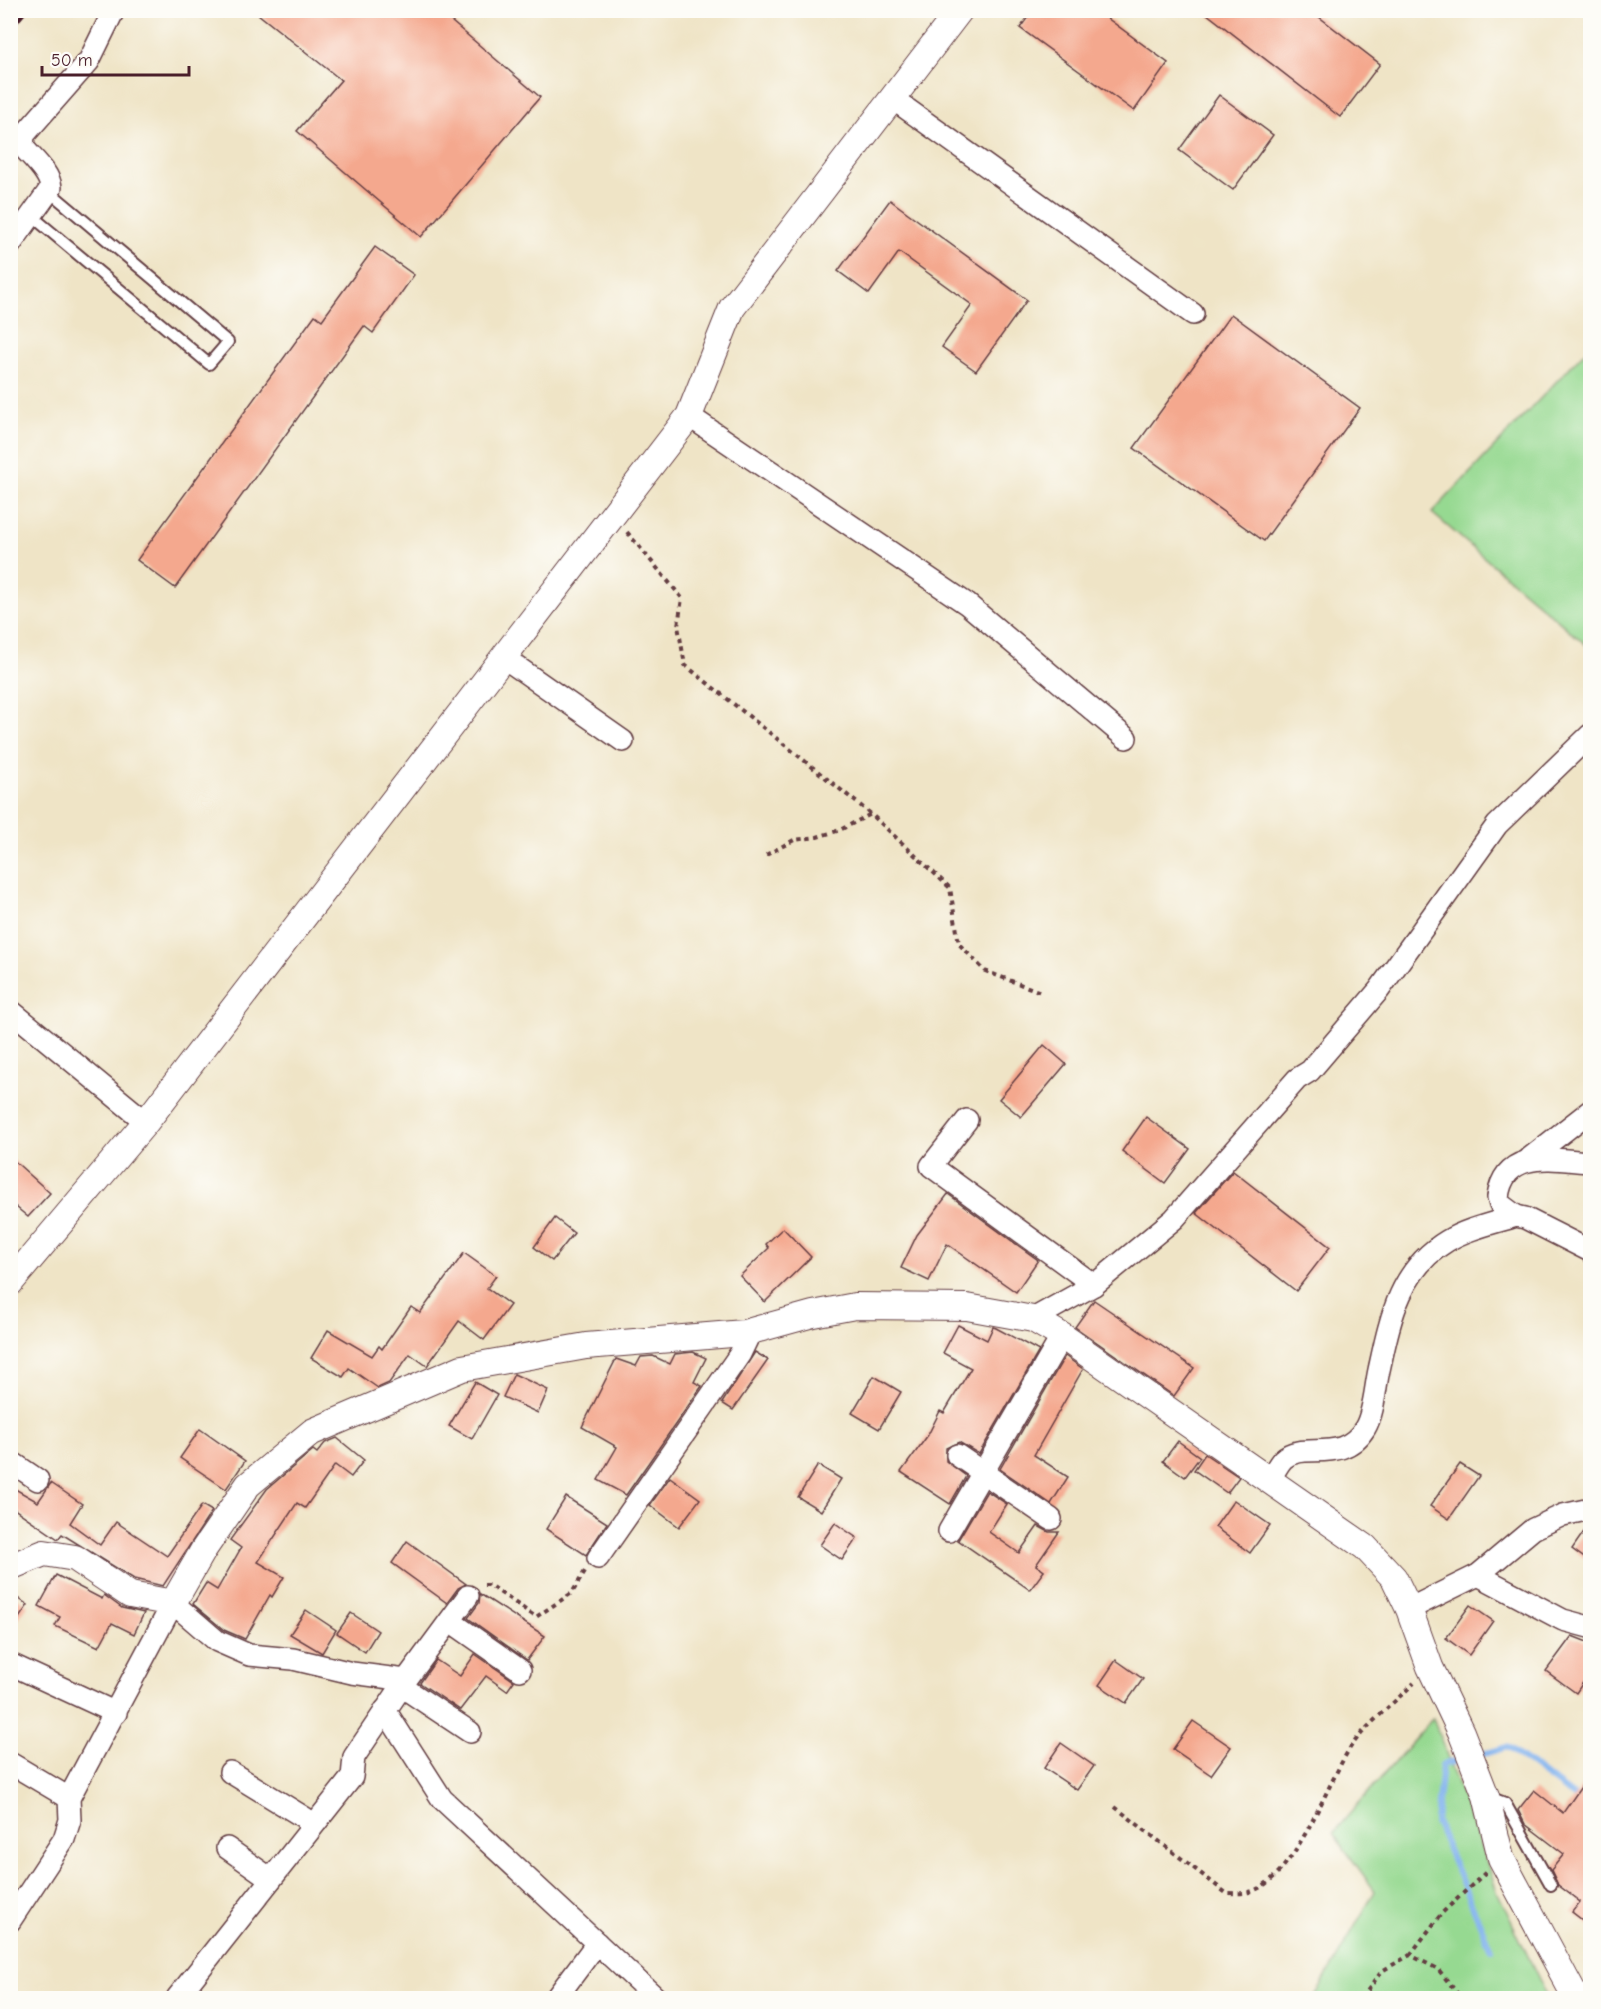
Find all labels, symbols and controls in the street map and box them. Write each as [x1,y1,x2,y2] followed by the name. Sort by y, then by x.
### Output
[42,39,189,77] scale bar
[51,50,93,71] text: 50 m

